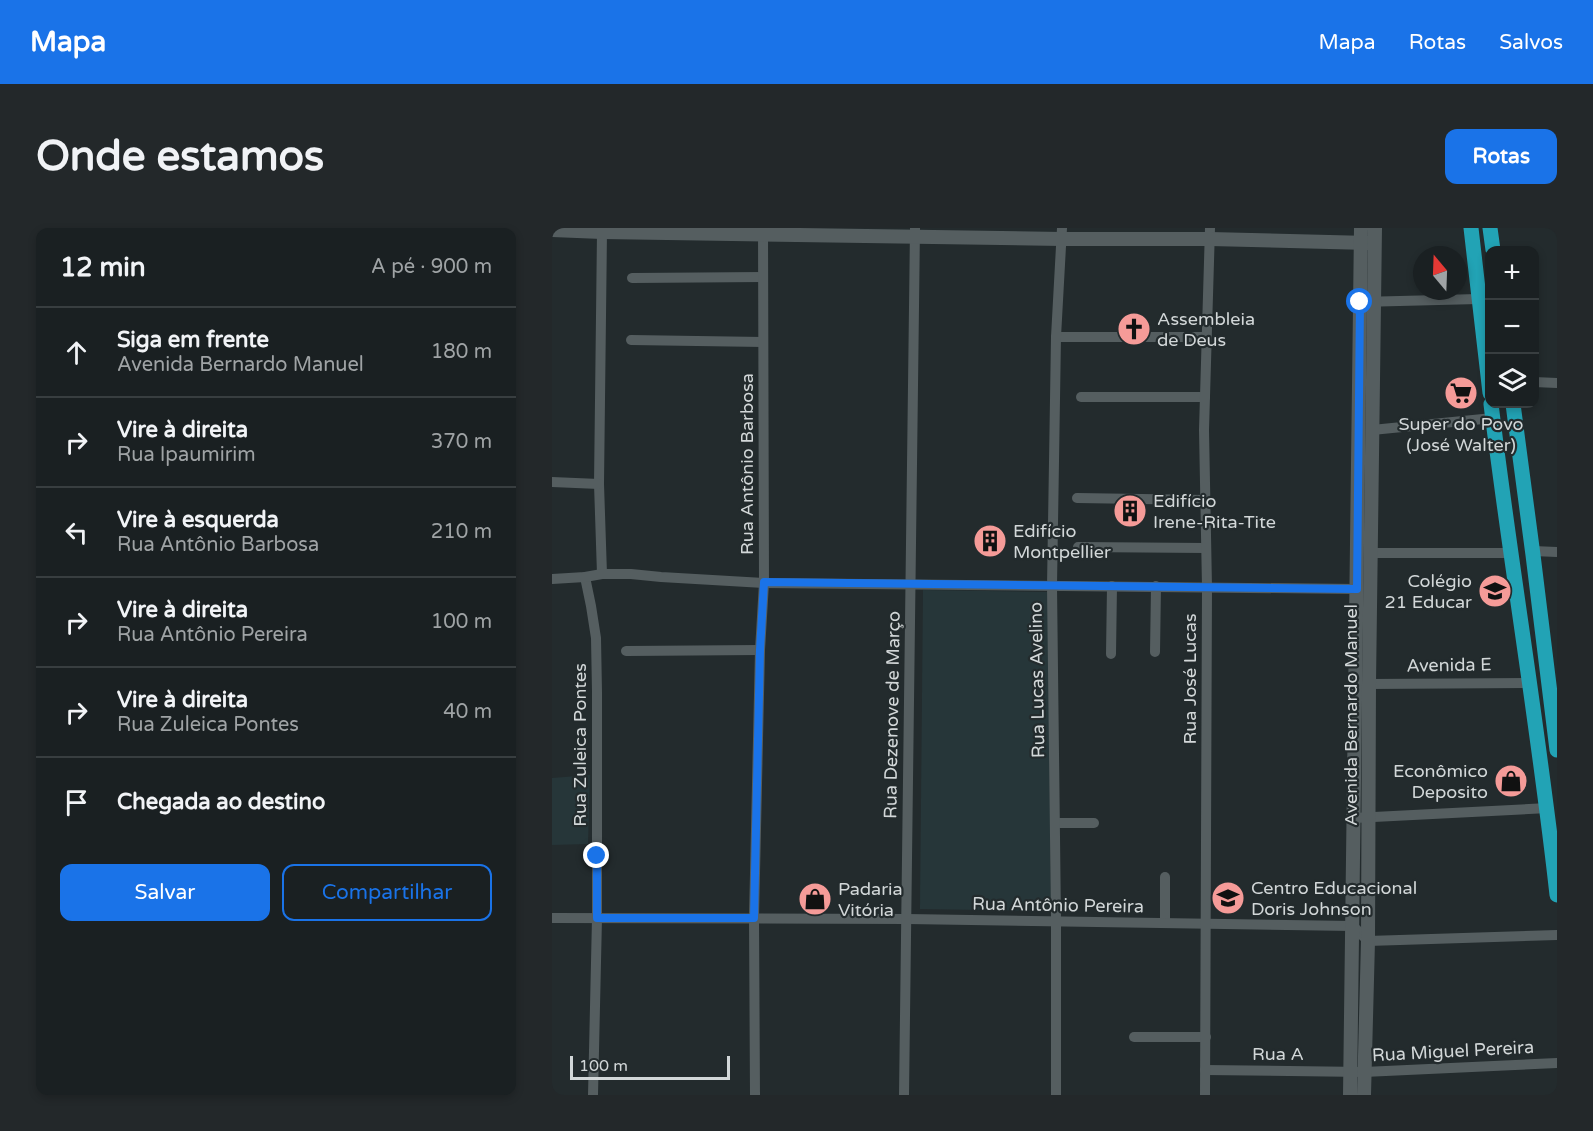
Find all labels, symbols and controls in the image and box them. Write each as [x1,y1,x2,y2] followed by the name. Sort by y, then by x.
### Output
[30,25,106,59] text: Mapa
[1318,30,1376,55] text: Mapa
[1409,30,1466,55] text: Rotas
[1499,30,1563,55] text: Salvos
[1445,129,1557,184] button: Rotas
[36,131,324,182] text: Onde estamos
[1413,246,1467,300] north arrow
[1485,246,1539,408] map controls
[1485,246,1539,300] button: +
[60,252,146,283] text: 12 min
[371,255,492,279] text: A pé · 900 m
[1346,288,1372,314] route start
[1485,300,1539,354] button: −
[1157,308,1255,351] place label: Assembleia de Deus
[1116,311,1152,347] church icon: Assembleia de Deus
[117,327,269,353] text: Siga em frente
[60,336,93,369] icon: ahead
[431,340,492,364] text: 180 m
[117,353,364,377] text: Avenida Bernardo Manuel
[1485,354,1539,408] button: layers
[736,373,758,555] street label: Rua Antônio Barbosa
[1443,375,1479,411] supermarket icon: Super do Povo (José Walter)
[1398,413,1524,456] place label: Super do Povo (José Walter)
[117,417,248,443] text: Vire à direita
[60,426,93,459] icon: right
[431,430,492,454] text: 370 m
[117,443,256,467] text: Rua Ipaumirim
[1153,490,1276,533] place label: Edifício Irene-Rita-Tite
[1112,493,1148,529] building icon: Edifício Irene-Rita-Tite
[117,507,279,533] text: Vire à esquerda
[60,516,93,549] icon: left
[431,520,492,544] text: 210 m
[1013,520,1111,563] place label: Edifício Montpellier
[972,523,1008,559] building icon: Edifício Montpellier
[117,533,319,557] text: Rua Antônio Barbosa
[1385,570,1472,613] place label: Colégio 21 Educar
[1477,573,1513,609] school or university icon: Colégio 21 Educar
[117,597,248,623] text: Vire à direita
[1025,602,1049,758] street label: Rua Lucas Avelino
[1340,604,1362,826] street label: Avenida Bernardo Manuel
[60,606,93,639] icon: right
[431,610,492,634] text: 100 m
[879,611,905,819] street label: Rua Dezenove de Março
[1179,613,1201,745] street label: Rua José Lucas
[117,623,308,647] text: Rua Antônio Pereira
[1406,653,1492,677] street label: Avenida E
[569,663,591,827] street label: Rua Zuleica Pontes
[117,687,248,713] text: Vire à direita
[60,696,93,729] icon: right
[443,700,492,724] text: 40 m
[117,713,299,737] text: Rua Zuleica Pontes
[1393,760,1488,803] place label: Econômico Deposito
[1493,763,1529,799] shop icon: Econômico Deposito
[60,786,93,819] icon: arrive
[117,789,325,815] text: Chegada ao destino
[583,842,609,868] route end
[60,864,270,921] button: Salvar
[282,864,492,921] button: Compartilhar
[1251,877,1417,920] place label: Centro Educacional Doris Johnson
[838,878,903,921] place label: Padaria Vitória
[1210,880,1246,916] school or university icon: Centro Educacional Doris Johnson
[797,881,833,917] shop icon: Padaria Vitória
[972,893,1144,917] street label: Rua Antônio Pereira
[1371,1036,1535,1066] street label: Rua Miguel Pereira
[1252,1043,1304,1065] street label: Rua A
[570,1053,730,1080] scale bar
[579,1056,628,1076] text: 100 m

